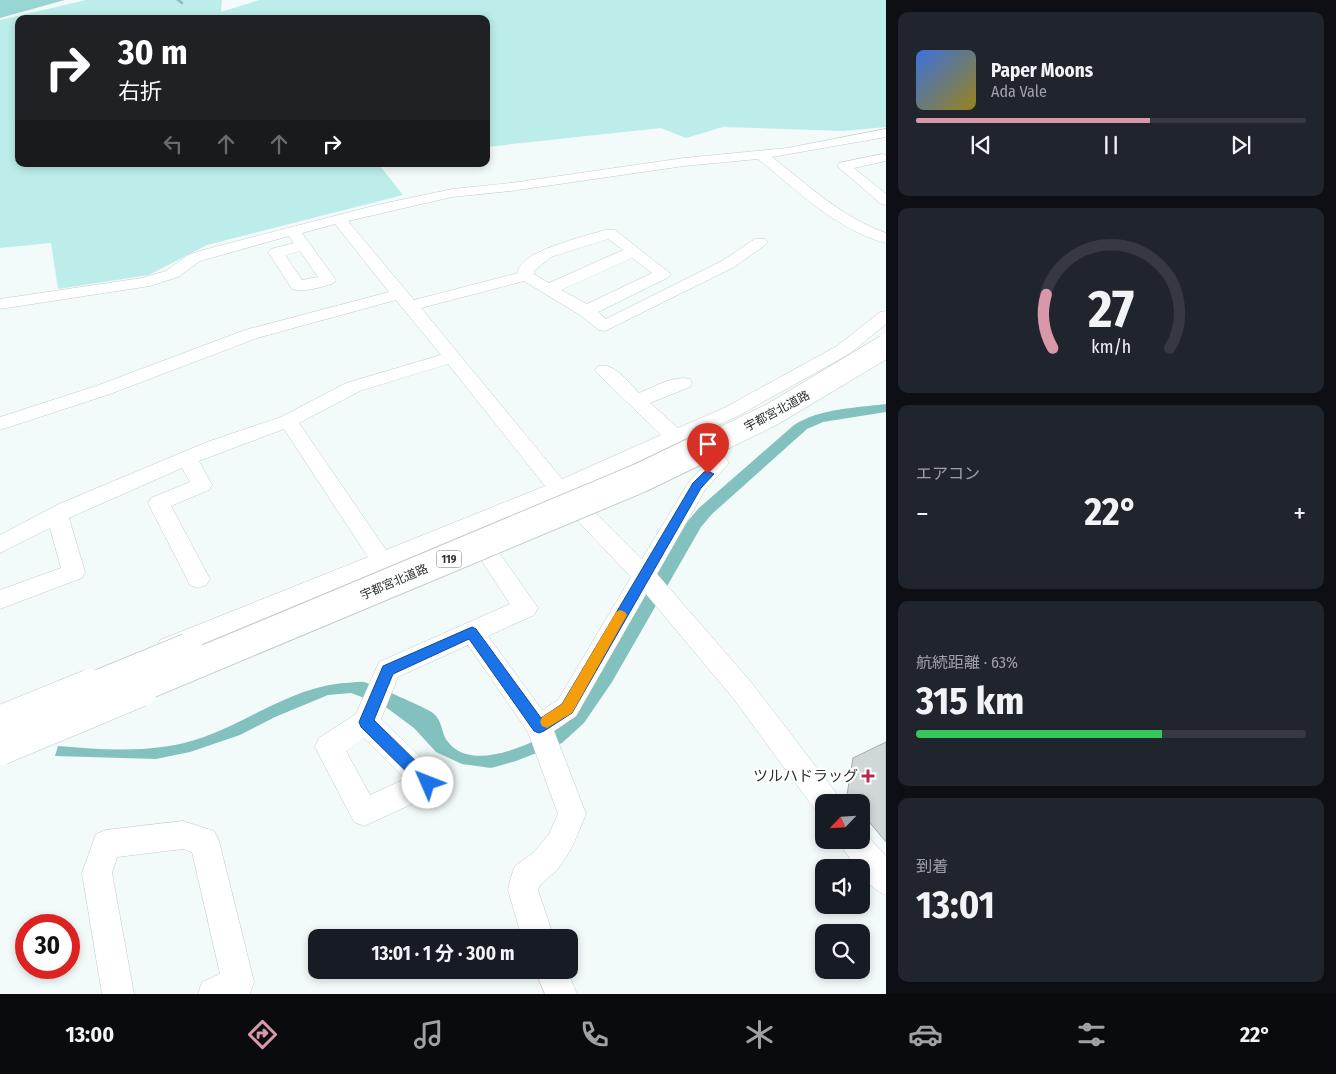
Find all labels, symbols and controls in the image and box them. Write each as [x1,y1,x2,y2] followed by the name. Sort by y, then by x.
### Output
[118,31,188,73] text: 30 m
[35,35,100,100] icon: right
[991,59,1093,82] text: Paper Moons
[118,78,162,105] text: 右折
[991,82,1047,101] text: Ada Vale
[159,130,187,158] icon: left
[212,130,240,158] icon: ahead
[265,130,293,158] icon: ahead
[318,130,346,158] icon: right
[967,131,995,159] icon: previous
[1097,131,1125,159] icon: pause
[1227,131,1255,159] icon: next
[1087,278,1134,341] text: 27
[1091,336,1131,358] text: km/h
[742,388,812,434] street label: 宇都宮北道路
[687,423,729,474] pin
[694,430,722,458] icon: arrive
[916,464,980,483] text: エアコン
[1084,489,1137,535] text: 22°
[916,497,929,530] text: −
[1293,497,1306,530] text: +
[436,550,462,568] road number: 119
[358,561,430,603] street label: 宇都宮北道路
[916,653,1018,672] text: 航続距離 · 63%
[916,678,1024,724] text: 315 km
[401,756,453,808] position arrow
[753,767,858,785] place label: ツルハドラッグ
[862,770,874,782] marker: ツルハドラッグ
[815,794,870,849] north arrow
[815,794,870,979] map controls
[916,857,948,876] text: 到着
[815,859,870,914] button: sound
[916,882,995,928] text: 13:01
[15,914,80,979] speed limit sign: 30
[815,924,870,979] button: search
[371,942,515,965] text: 13:01 · 1 分 · 300 m
[245,1017,280,1052] icon: directions
[411,1017,446,1052] icon: music
[577,1017,612,1052] icon: phone
[742,1017,777,1052] icon: climate
[908,1017,943,1052] icon: car
[1074,1017,1109,1052] icon: filters
[65,1021,114,1048] text: 13:00
[1240,1021,1271,1048] text: 22°

